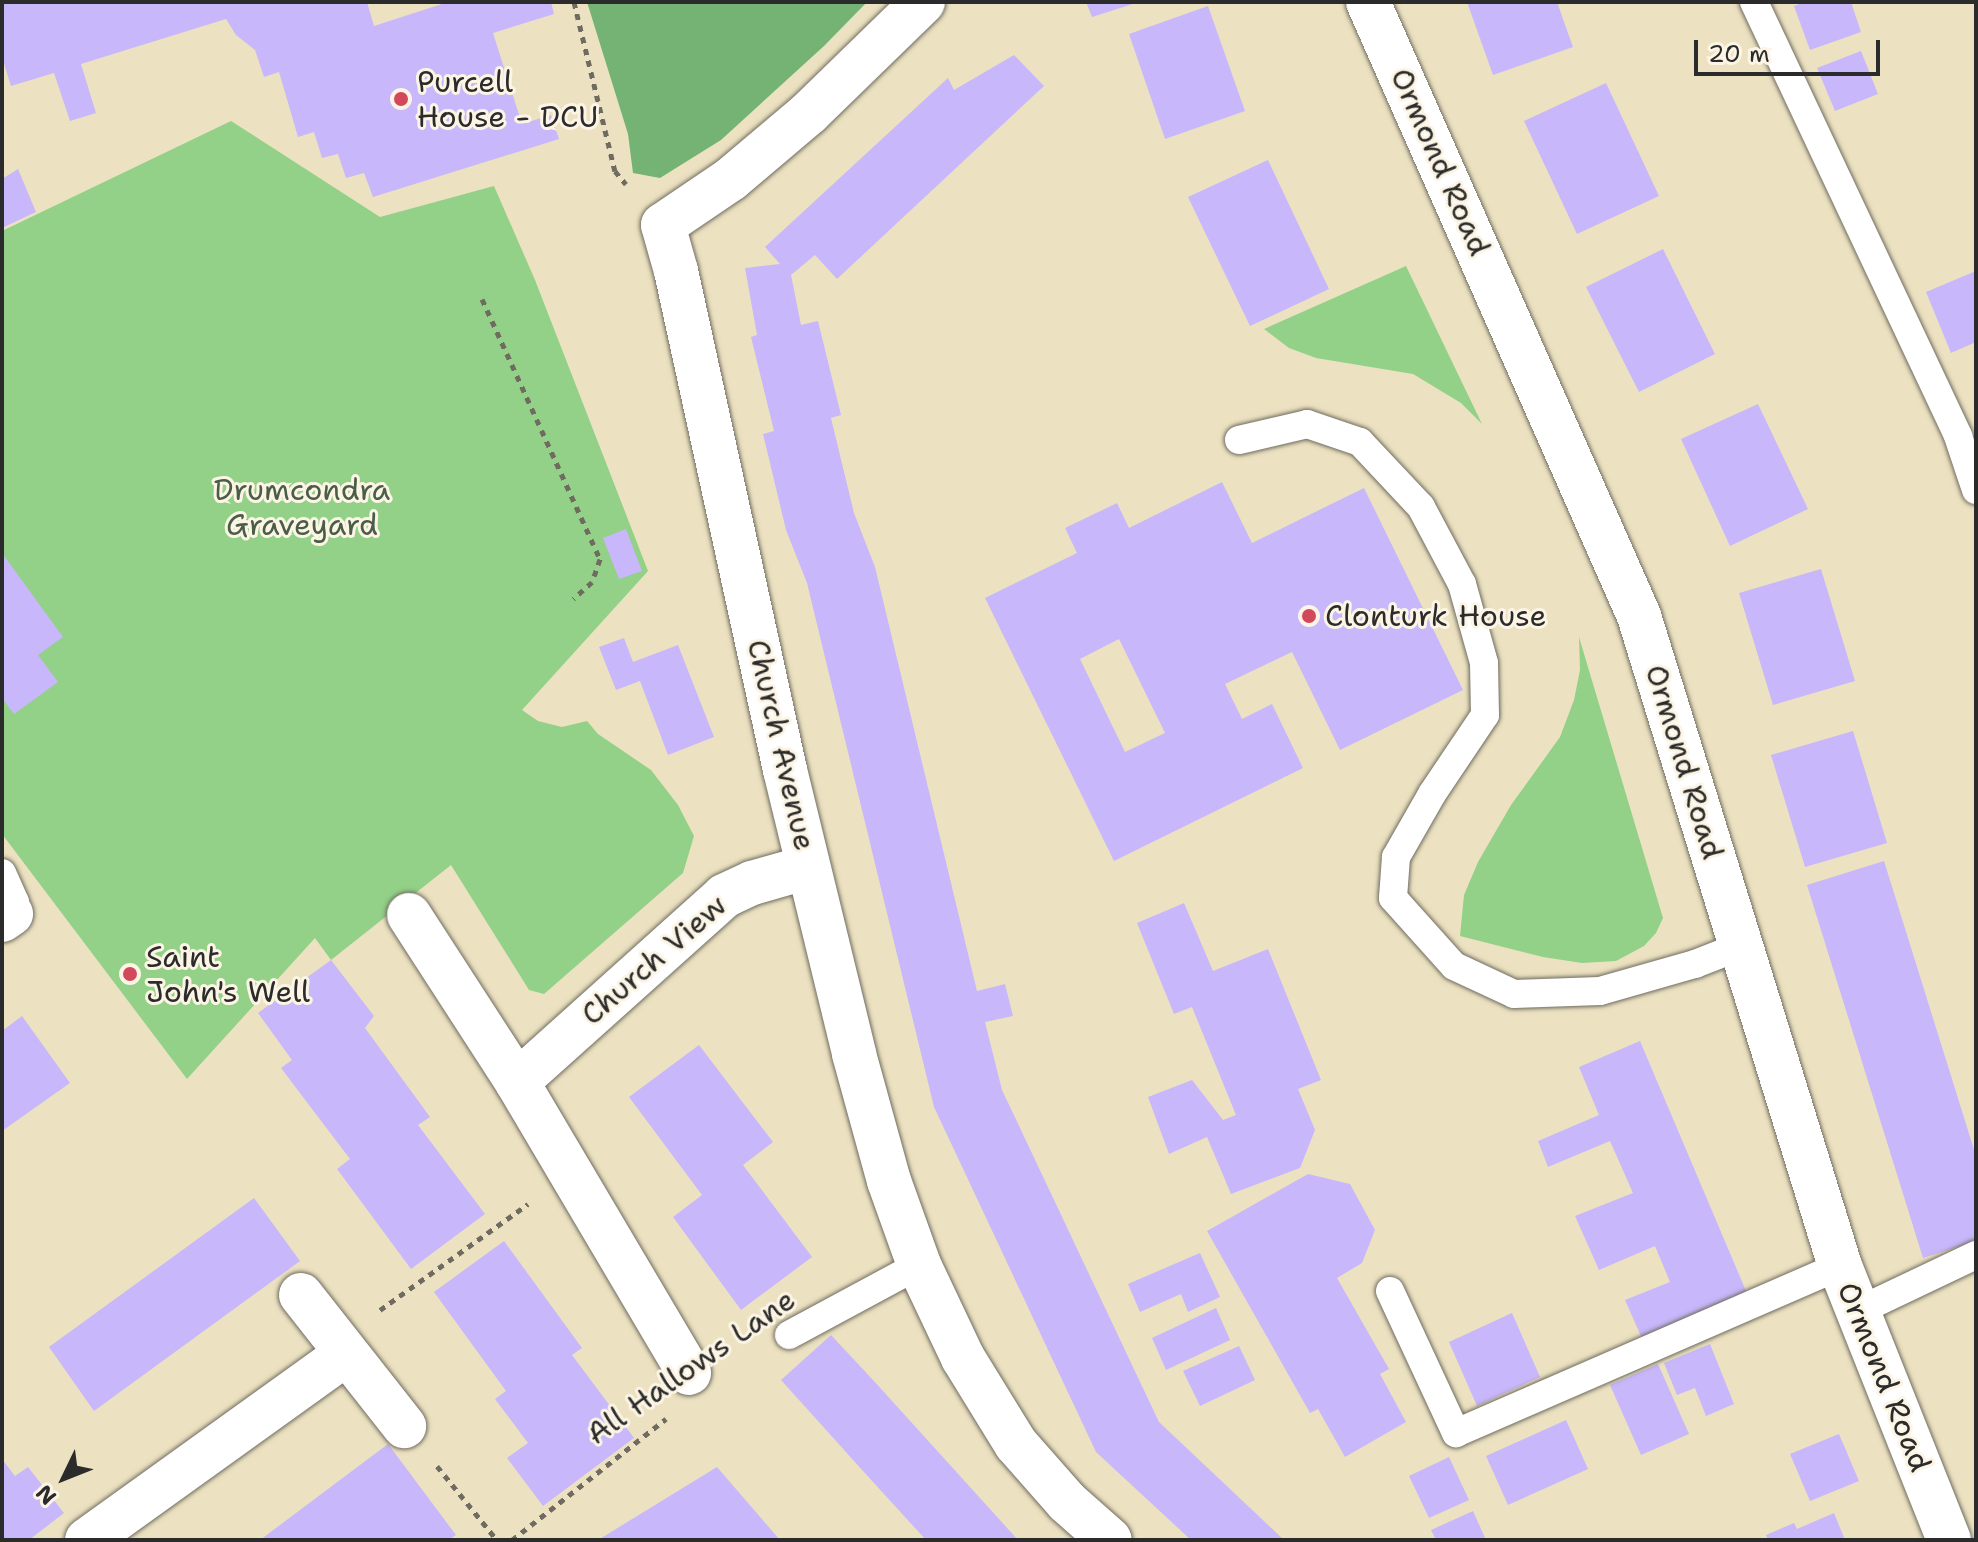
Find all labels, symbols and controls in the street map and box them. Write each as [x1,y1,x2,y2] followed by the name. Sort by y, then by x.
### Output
[1698,24,1884,74] scale bar
[1708,38,1770,70] text: 20 m
[1383,63,1497,261] street label: Ormond Road
[417,64,598,134] place label: Purcell House - DCU
[392,90,410,108] marker: Purcell House - DCU
[214,472,390,542] park label: Drumcondra Graveyard
[1325,598,1546,634] place label: Clonturk House
[1300,607,1318,625] marker: Clonturk House
[739,636,823,854] street label: Church Avenue
[1637,660,1731,864] street label: Ormond Road
[574,887,734,1033] street label: Church View
[146,939,310,1010] place label: Saint John's Well
[121,965,139,983] marker: Saint John's Well
[1830,1277,1938,1477] street label: Ormond Road
[580,1282,802,1452] street label: All Hallows Lane
[24,1438,104,1518] north arrow
[30,1478,63,1511] text: N

